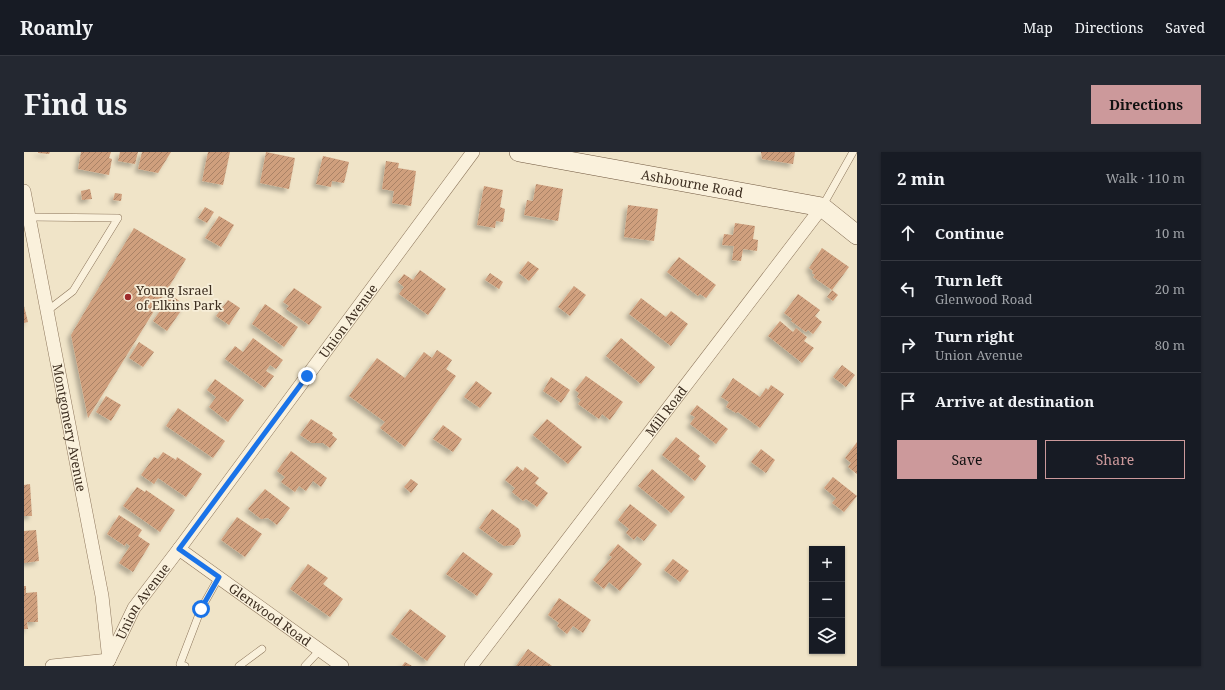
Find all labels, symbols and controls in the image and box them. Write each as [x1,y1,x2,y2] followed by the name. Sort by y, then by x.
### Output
[20,15,93,41] text: Roamly
[1023,18,1053,37] text: Map
[1075,18,1143,37] text: Directions
[1165,18,1205,37] text: Saved
[24,85,128,123] text: Find us
[1091,85,1201,124] button: Directions
[640,165,745,202] street label: Ashbourne Road
[897,167,945,190] text: 2 min
[1106,169,1185,187] text: Walk · 110 m
[897,222,919,244] icon: ahead
[935,223,1004,243] text: Continue
[1155,224,1185,242] text: 10 m
[935,270,1003,290] text: Turn left
[897,278,919,300] icon: left
[315,280,381,361] street label: Union Avenue
[1155,280,1185,298] text: 20 m
[135,281,222,314] place label: Young Israel of Elkins Park
[935,290,1033,308] text: Glenwood Road
[123,292,133,302] marker: Young Israel of Elkins Park
[935,326,1014,346] text: Turn right
[897,334,919,356] icon: right
[1155,336,1185,354] text: 80 m
[935,346,1023,364] text: Union Avenue
[48,362,91,493] street label: Montgomery Avenue
[298,367,316,385] route end
[641,382,691,440] street label: Mill Road
[897,390,919,412] icon: arrive
[935,391,1094,411] text: Arrive at destination
[897,440,1037,479] button: Save
[1045,440,1185,479] button: Share
[809,546,845,654] map controls
[809,546,845,582] button: +
[111,559,174,642] street label: Union Avenue
[225,579,315,650] street label: Glenwood Road
[809,582,845,618] button: −
[192,600,210,618] route start
[809,618,845,654] button: layers

